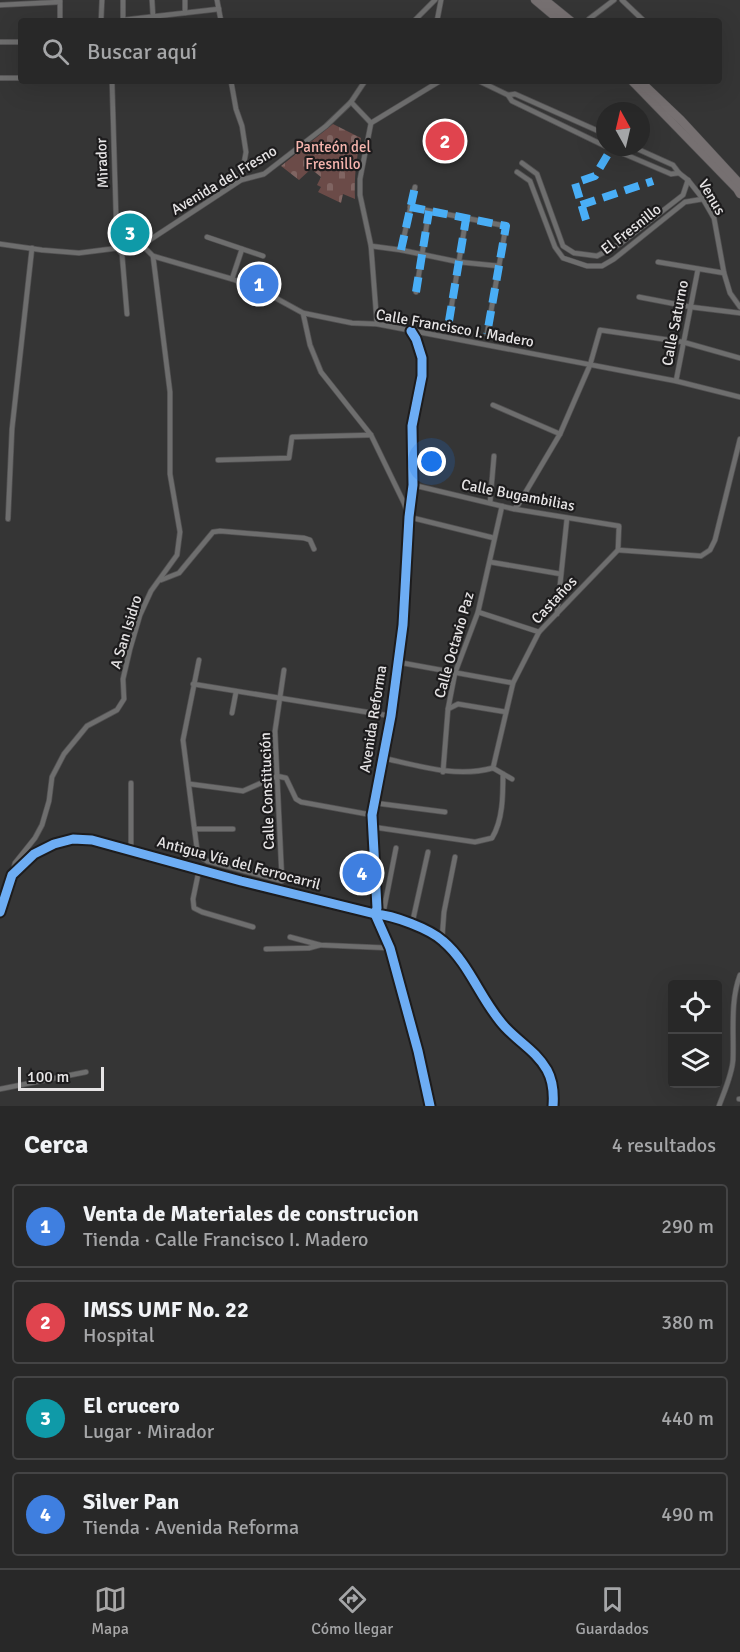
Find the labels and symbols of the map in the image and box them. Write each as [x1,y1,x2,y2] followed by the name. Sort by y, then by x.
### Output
[596,102,650,156] north arrow
[426,118,464,164] pin: 2
[92,137,112,189] street label: Mirador
[295,138,371,173] park label: Panteón del Fresnillo
[168,141,280,219] street label: Avenida del Fresno
[695,176,730,218] street label: Venus
[597,200,665,258] street label: El Fresnillo
[110,210,150,256] pin: 3
[240,262,278,306] pin: 1
[658,279,692,367] street label: Calle Saturno
[375,305,536,351] street label: Calle Francisco I. Madero
[417,447,446,476] your location
[460,475,577,515] street label: Calle Bugambilias
[527,572,581,628] street label: Castaños
[430,590,478,700] street label: Calle Octavio Paz
[106,593,146,671] street label: A San Isidro
[356,664,390,774] street label: Avenida Reforma
[256,732,278,850] street label: Calle Constitución
[155,833,323,893] street label: Antigua Vía del Ferrocarril
[342,850,382,896] pin: 4
[18,1064,104,1092] scale bar

